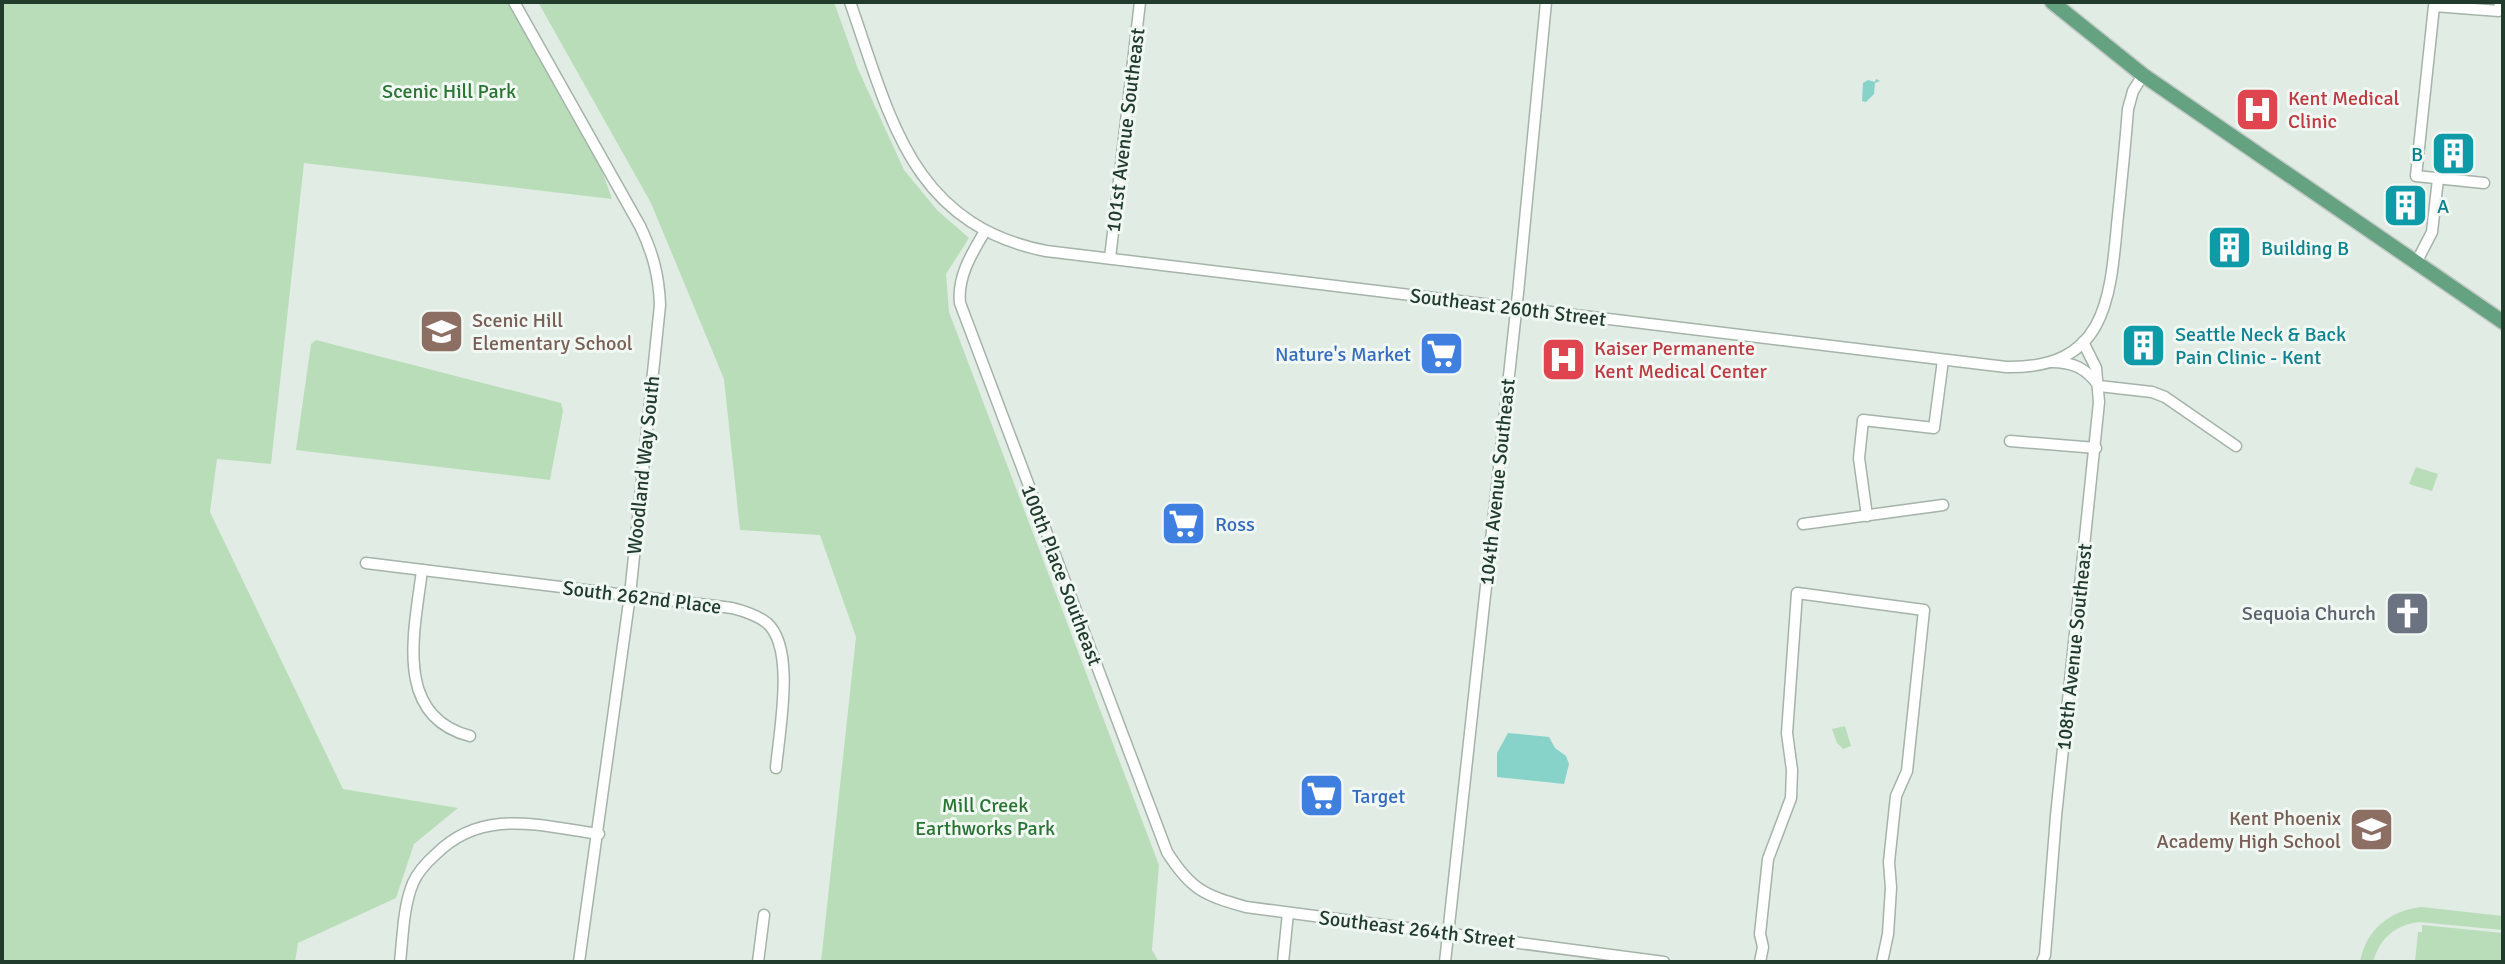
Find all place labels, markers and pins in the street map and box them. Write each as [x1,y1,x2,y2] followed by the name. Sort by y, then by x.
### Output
[2233,85,2281,133] hospital icon: Kent Medical Clinic
[2288,86,2400,134] place label: Kent Medical Clinic
[2430,130,2478,178] building icon: B
[2411,142,2423,167] place label: B
[2382,182,2430,230] building icon: A
[2437,194,2449,219] place label: A
[2206,224,2254,272] building icon: Building B
[2261,236,2349,261] place label: Building B
[417,308,465,356] school or university icon: Scenic Hill Elementary School
[472,308,633,356] place label: Scenic Hill Elementary School
[2120,322,2168,370] building icon: Seattle Neck & Back Pain Clinic - Kent
[2175,322,2346,370] place label: Seattle Neck & Back Pain Clinic - Kent
[1418,330,1466,378] supermarket icon: Nature's Market
[1539,335,1587,383] hospital icon: Kaiser Permanente Kent Medical Center
[1594,336,1768,384] place label: Kaiser Permanente Kent Medical Center
[1275,342,1411,367] place label: Nature's Market
[1160,500,1208,548] supermarket icon: Ross
[1215,512,1255,537] place label: Ross
[2383,589,2431,637] church icon: Sequoia Church
[2242,601,2376,626] place label: Sequoia Church
[1297,772,1345,820] supermarket icon: Target
[1352,784,1405,809] place label: Target
[2348,805,2396,853] school or university icon: Kent Phoenix Academy High School
[2157,806,2341,854] place label: Kent Phoenix Academy High School

